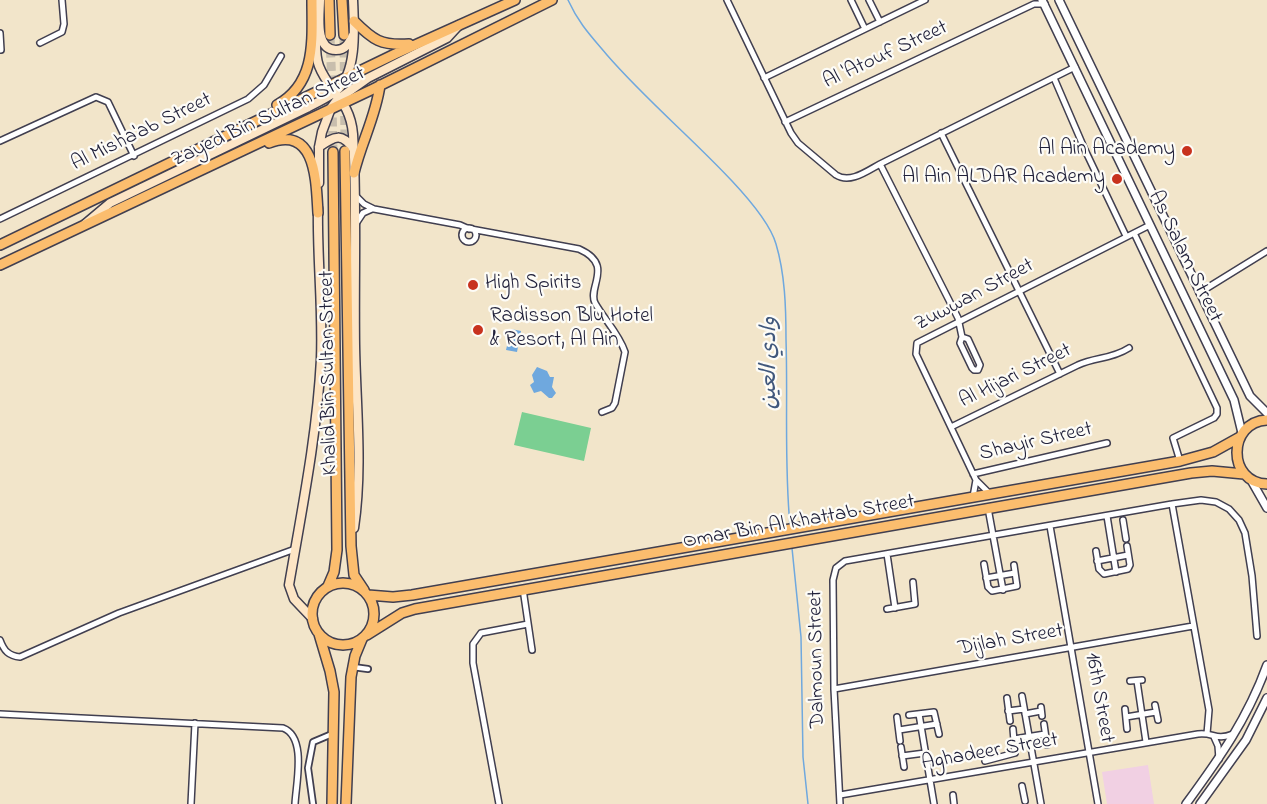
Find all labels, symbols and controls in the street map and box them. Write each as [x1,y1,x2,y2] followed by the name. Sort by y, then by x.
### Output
[820,16,952,96] street label: Al 'Atouf Street
[168,62,370,174] street label: Zayed Bin Sultan Street
[68,88,216,178] street label: Al Misha'ab Street
[1038,138,1175,164] place label: Al Ain Academy
[1180,144,1194,158] marker: Al Ain Academy
[902,166,1105,192] place label: Al Ain ALDAR Academy
[1110,172,1124,186] marker: Al Ain ALDAR Academy
[1141,187,1227,327] street label: As Salam Street
[911,254,1039,338] street label: Zuwwan Street
[316,270,344,476] street label: Khalid Bin Sultan Street
[485,272,582,298] place label: High Spirits
[466,278,480,292] marker: High Spirits
[490,305,653,355] place label: Radisson Blu Hotel & Resort, Al Ain
[758,317,784,409] water label: وادي العين
[471,323,485,337] marker: Radisson Blu Hotel & Resort, Al Ain
[956,339,1076,415] street label: Al Hijari Street
[977,418,1095,468] street label: Shayir Street
[681,490,917,556] street label: Omar Bin Al Khattab Street
[804,590,832,728] street label: Dalmoun Street
[956,619,1066,663] street label: Dijlah Street
[1078,651,1118,745] street label: 16th Street
[920,729,1060,777] street label: Aghadeer Street

